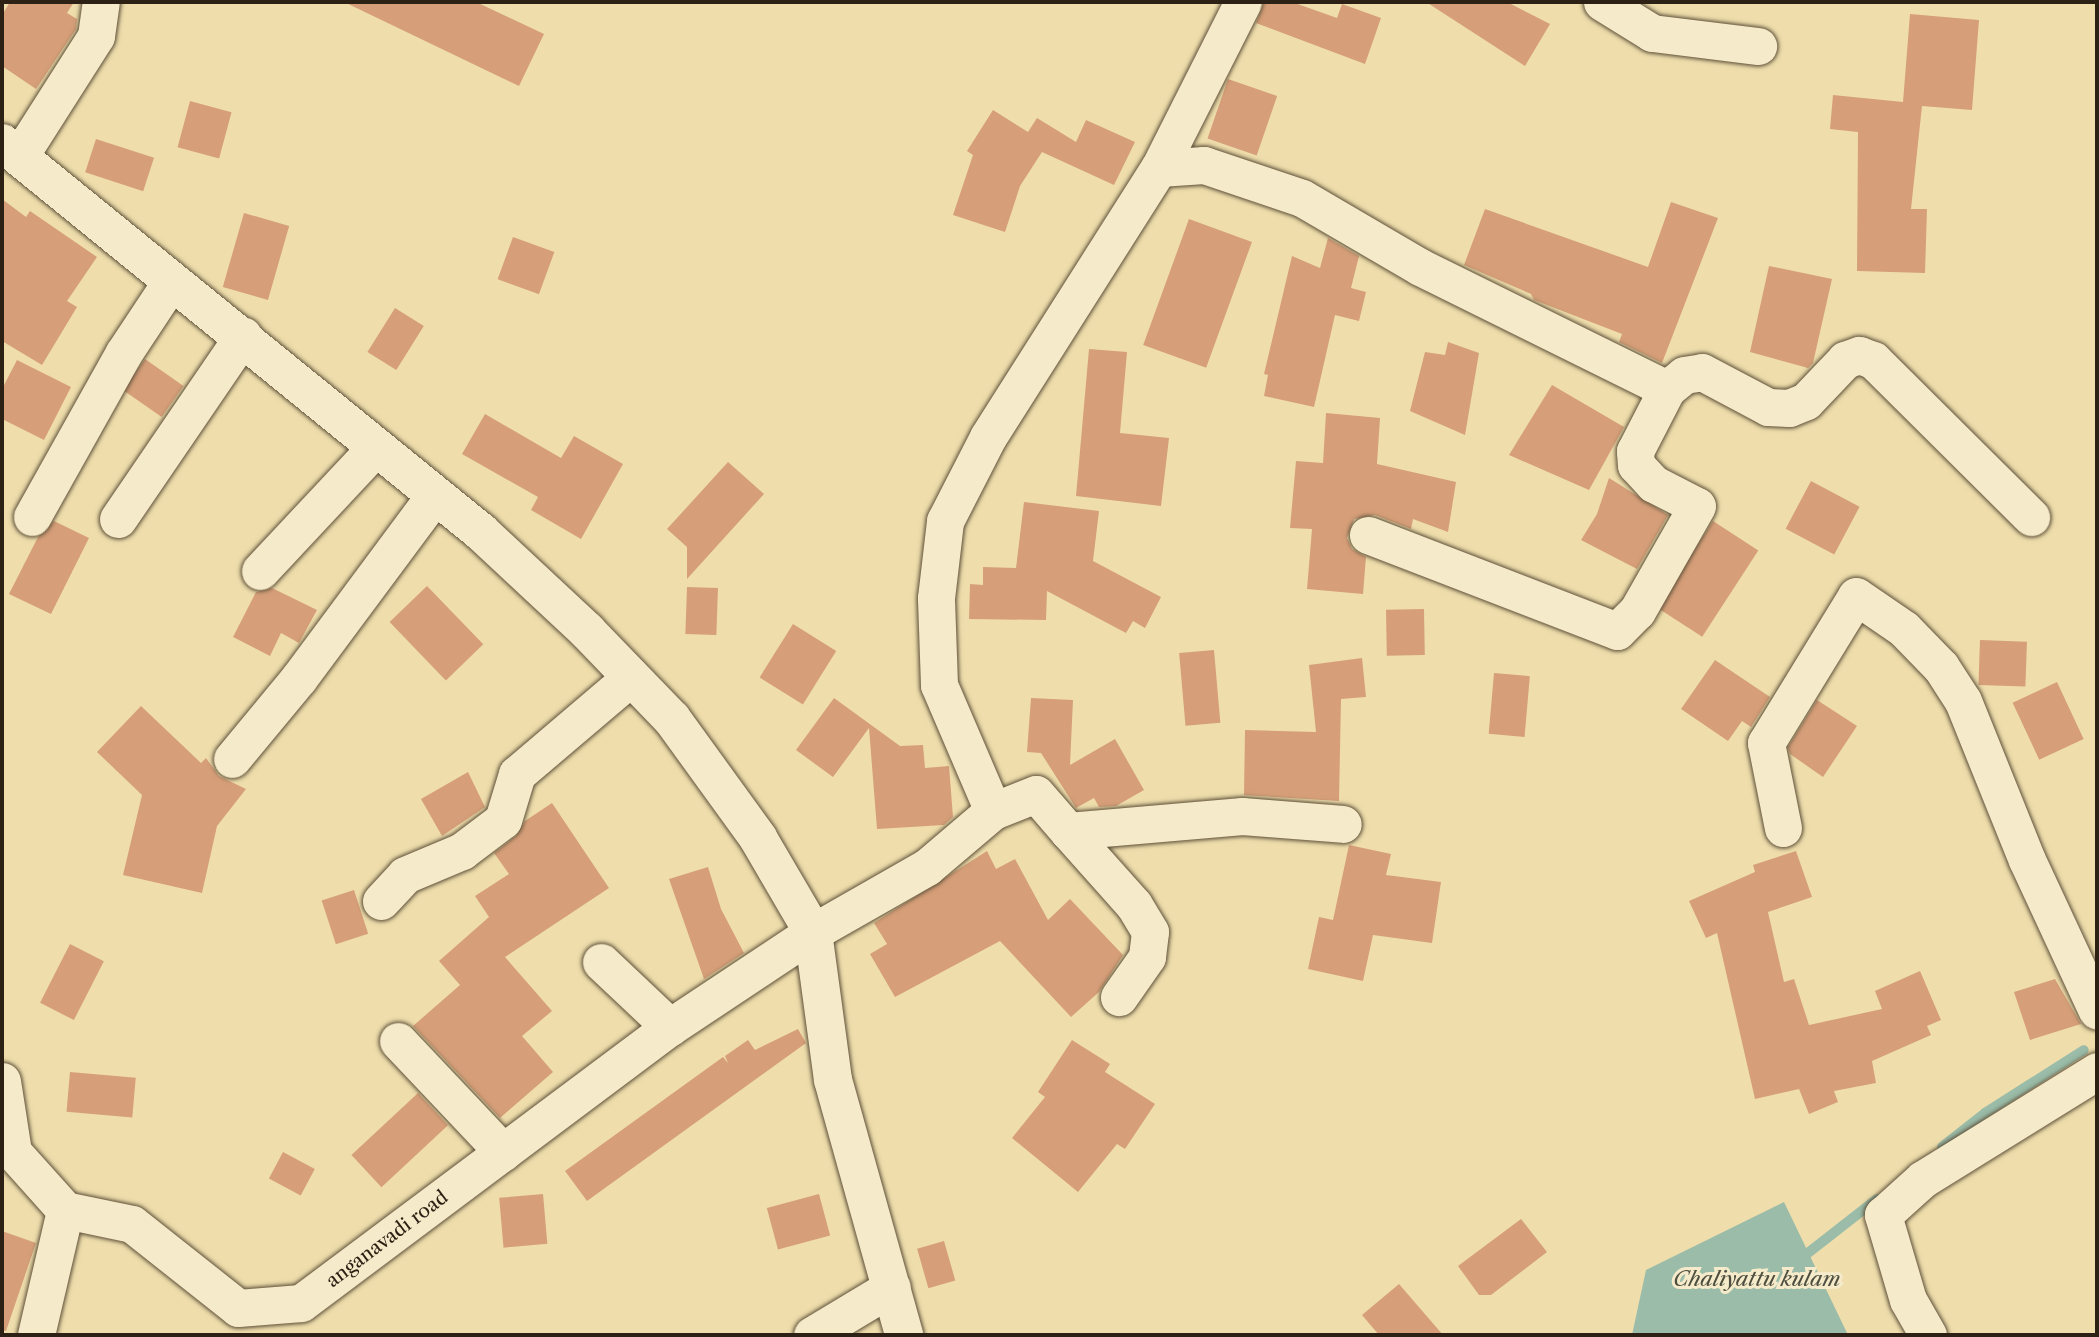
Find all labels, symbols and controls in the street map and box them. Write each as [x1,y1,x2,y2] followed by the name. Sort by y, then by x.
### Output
[322,1186,452,1292] street label: anganavadi road
[1673,1266,1841,1292] water label: Chaliyattu kulam

